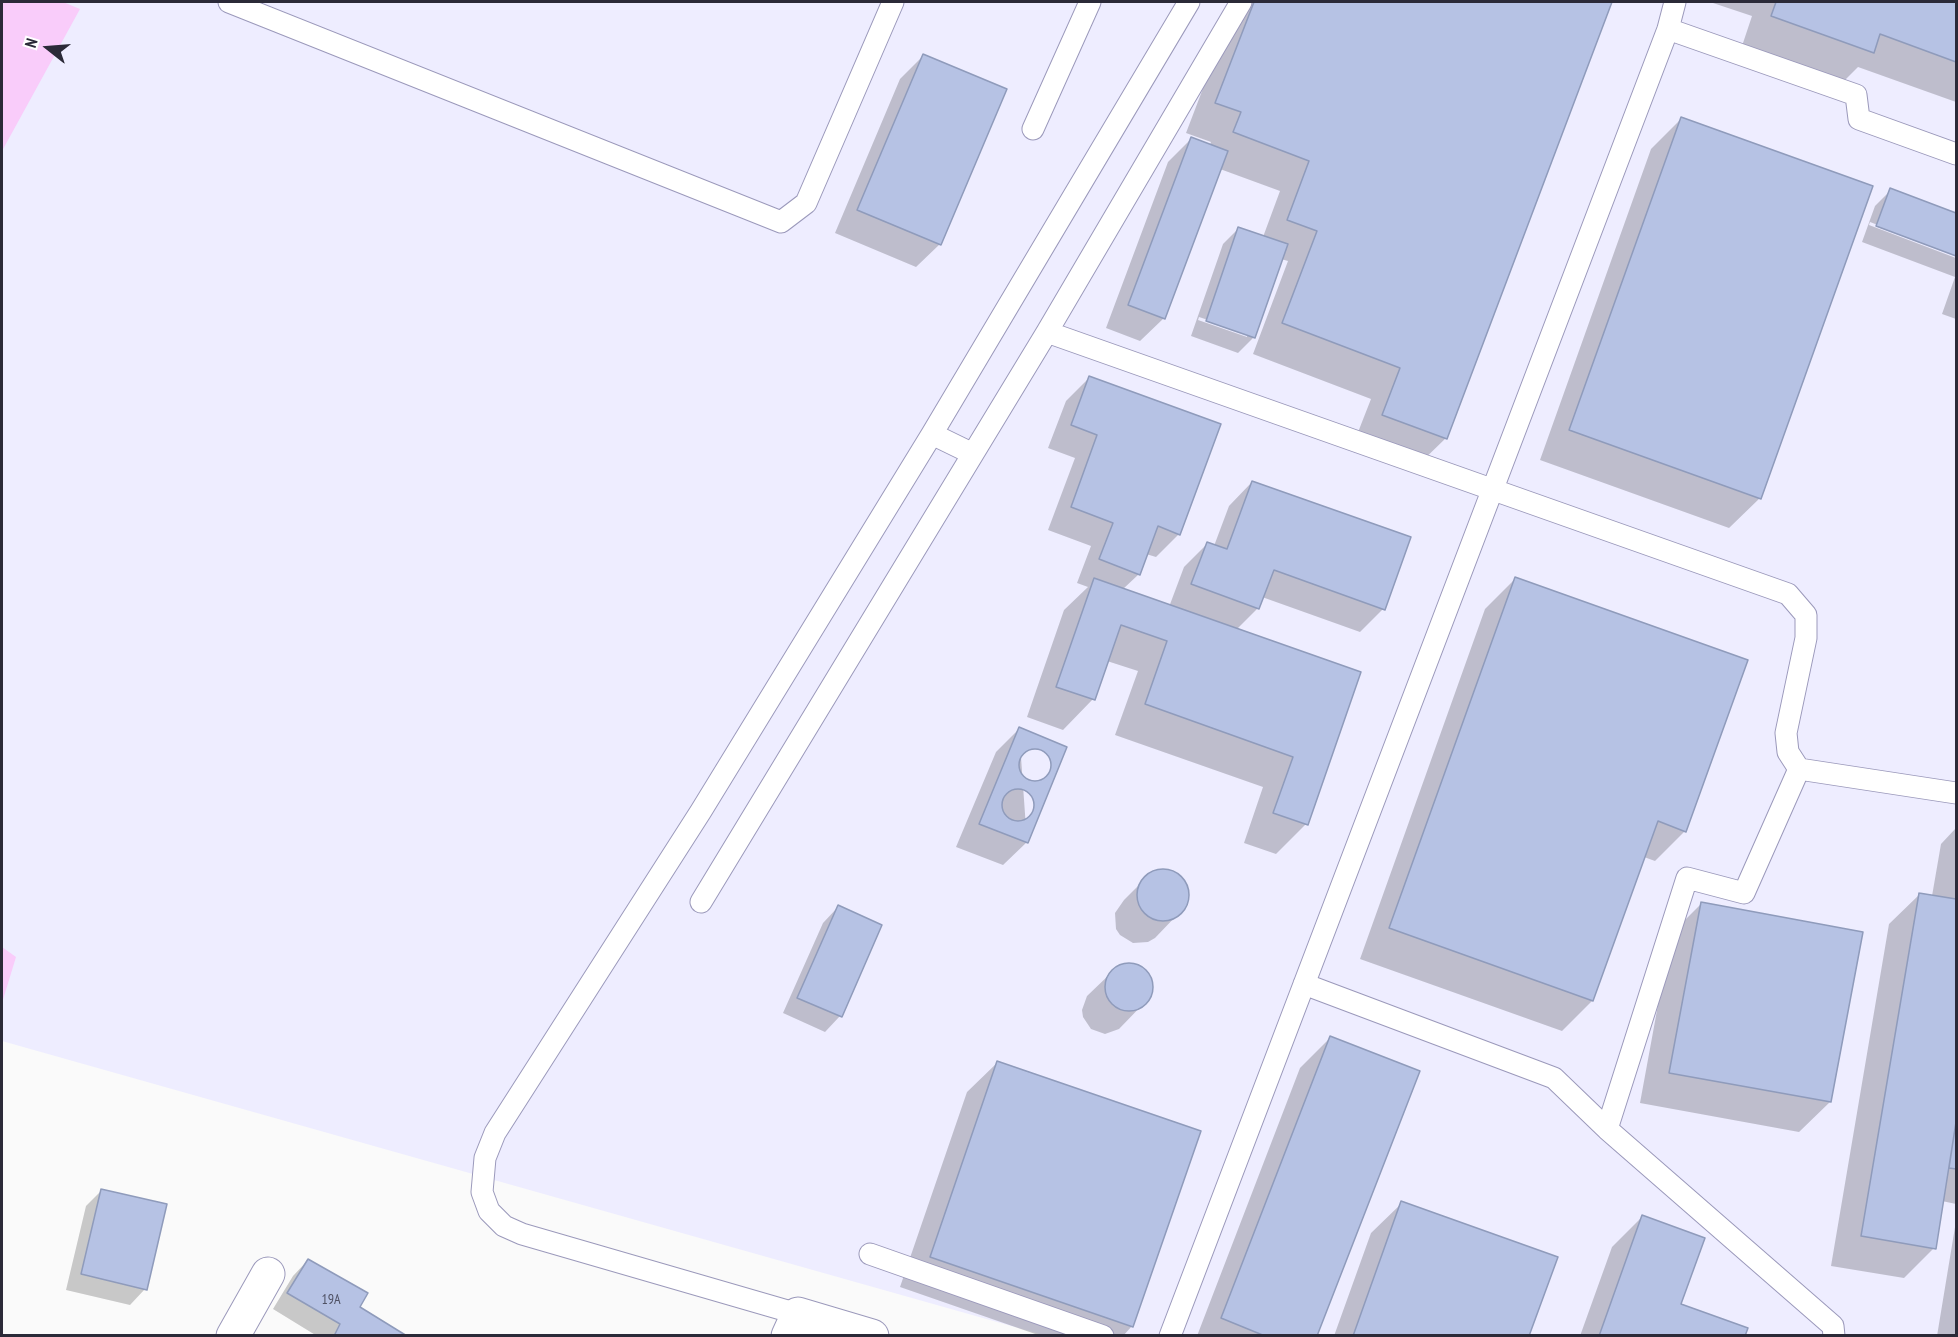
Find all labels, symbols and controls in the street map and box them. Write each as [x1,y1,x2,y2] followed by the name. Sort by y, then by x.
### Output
[18,18,78,78] north arrow
[20,36,42,50] text: N
[321,1292,341,1308] house number: 19А

